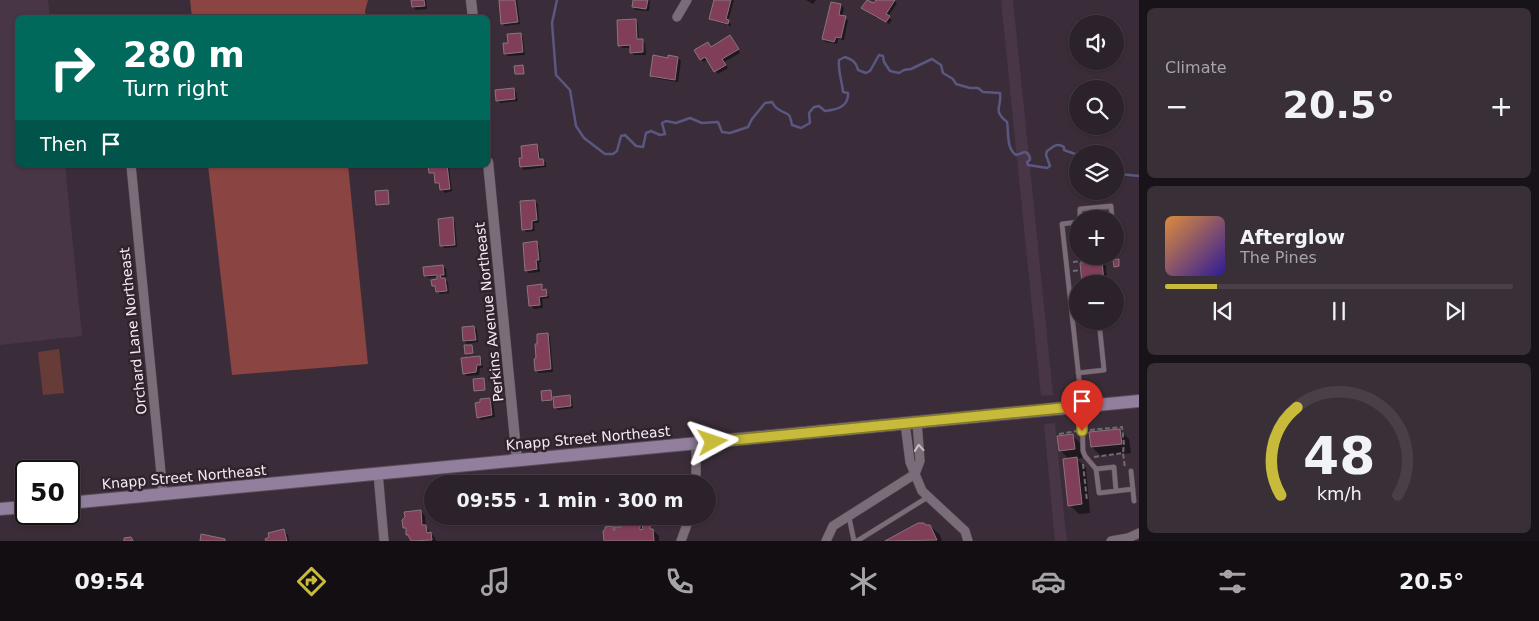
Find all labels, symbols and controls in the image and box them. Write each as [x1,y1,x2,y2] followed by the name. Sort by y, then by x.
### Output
[1069,15,1124,330] map controls
[1069,15,1124,70] button: sound
[40,35,105,100] icon: right
[123,35,245,75] text: 280 m
[1165,58,1227,77] text: Climate
[123,76,228,101] text: Turn right
[1069,80,1124,135] button: search
[1283,83,1395,127] text: 20.5°
[1165,90,1188,123] text: −
[1490,90,1513,123] text: +
[97,130,125,158] icon: arrive
[40,133,87,155] text: Then
[1069,145,1124,200] button: layers
[1069,210,1124,265] button: +
[472,221,506,403] street label: Perkins Avenue Northeast
[1240,226,1345,248] text: Afterglow
[116,246,150,415] street label: Orchard Lane Northeast
[1240,248,1317,267] text: The Pines
[1069,275,1124,330] button: −
[1209,297,1237,325] icon: previous
[1325,297,1353,325] icon: pause
[1441,297,1469,325] icon: next
[1061,380,1103,431] pin
[1068,387,1096,415] icon: arrive
[686,415,738,467] position arrow
[505,423,671,453] street label: Knapp Street Northeast
[1303,426,1375,486] text: 48
[914,444,925,452] one-way arrow
[15,460,80,525] speed limit sign: 50
[101,462,267,492] street label: Knapp Street Northeast
[1316,483,1362,504] text: km/h
[456,489,684,511] text: 09:55 · 1 min · 300 m
[294,564,329,599] icon: directions
[478,564,513,599] icon: music
[662,564,697,599] icon: phone
[846,564,881,599] icon: climate
[1031,564,1066,599] icon: car
[1215,564,1250,599] icon: filters
[75,569,145,594] text: 09:54
[1399,569,1464,594] text: 20.5°

